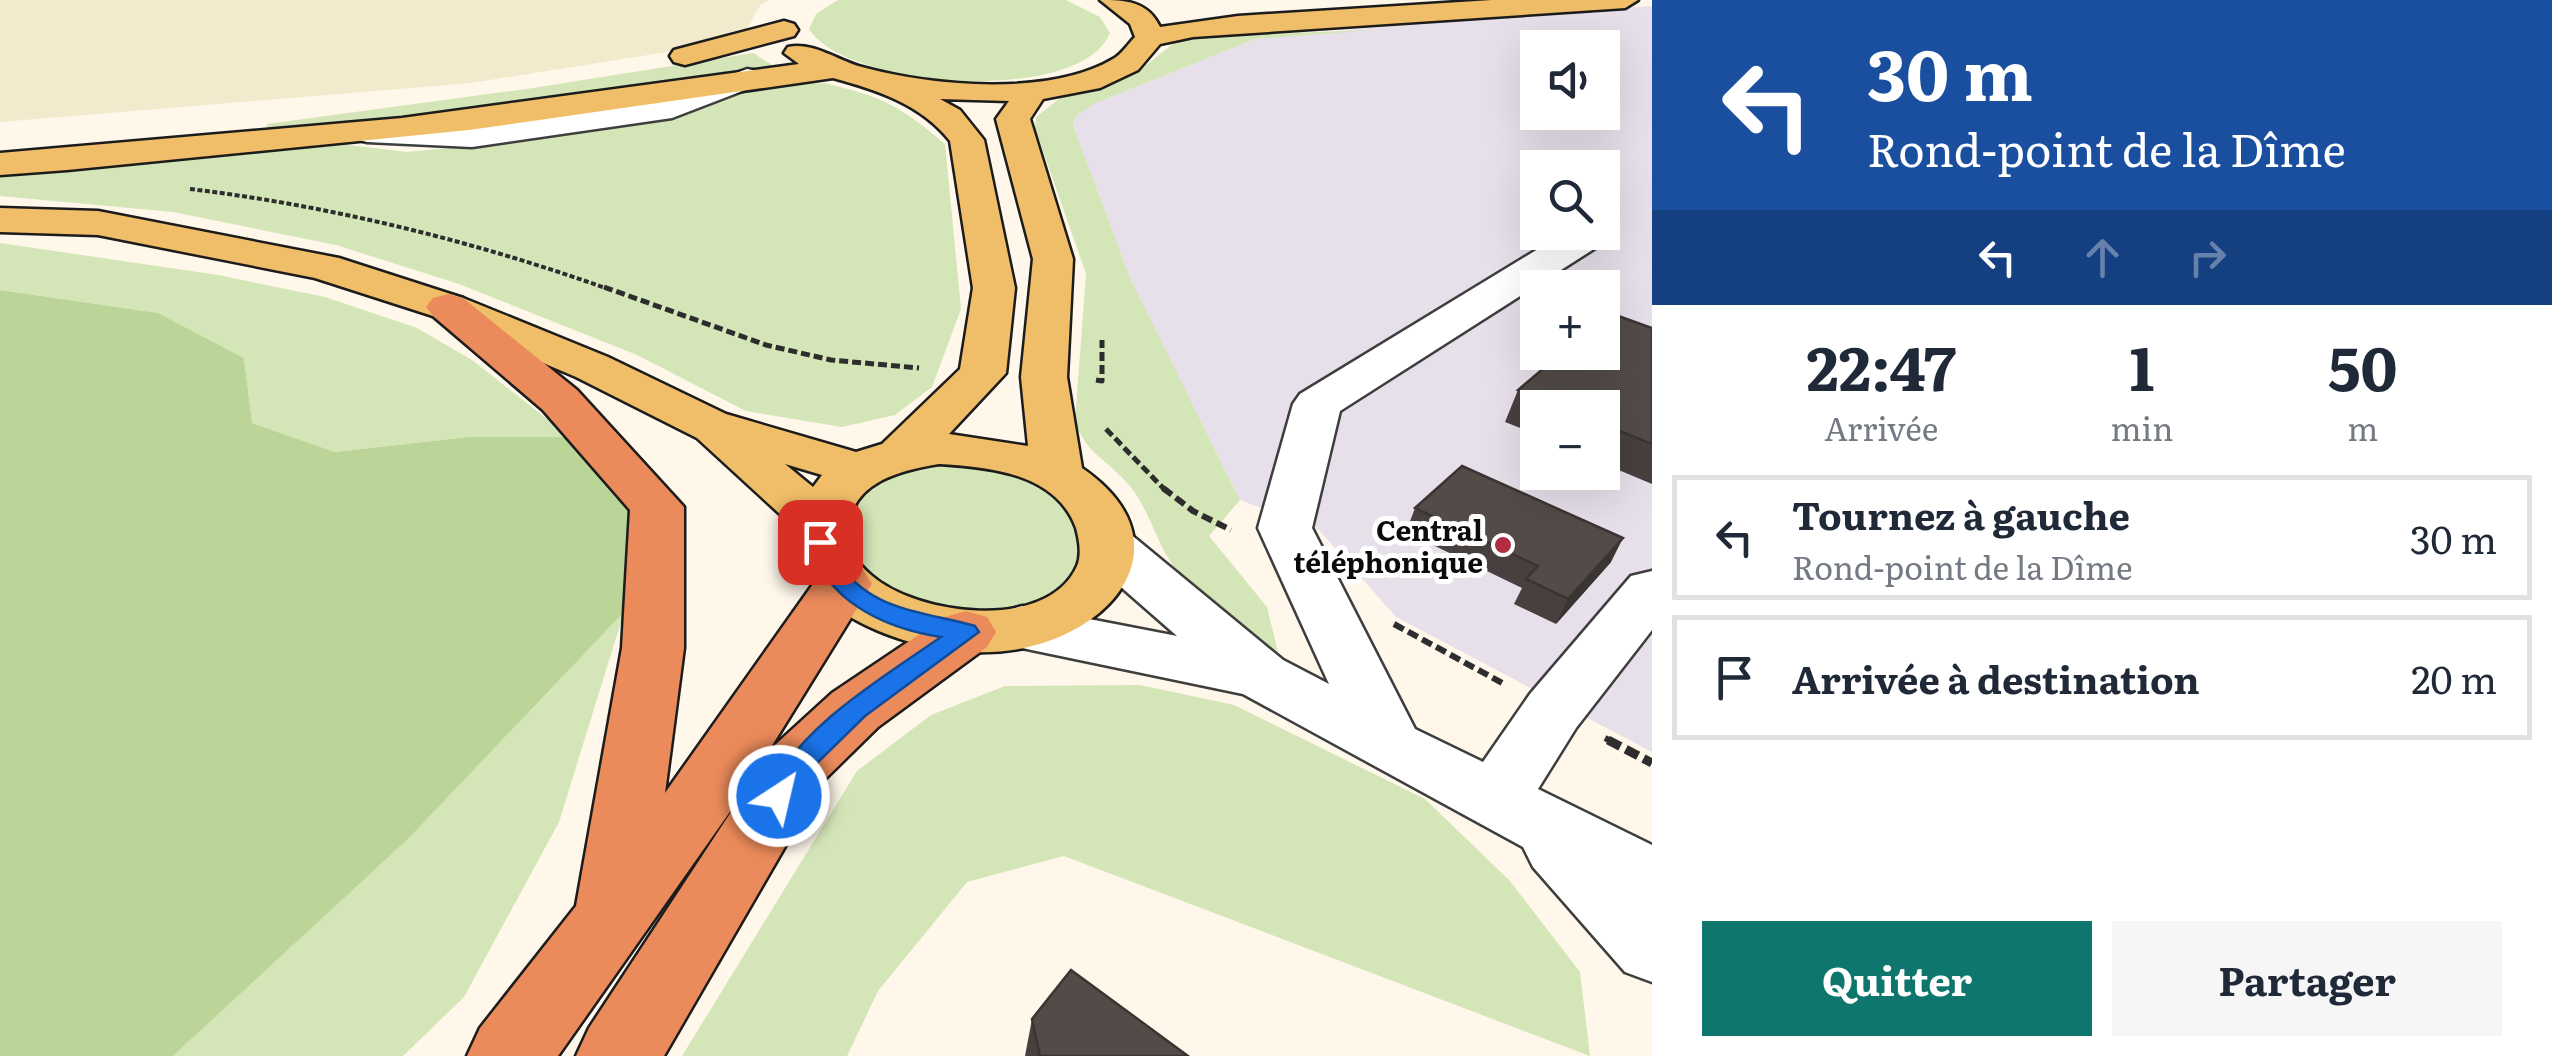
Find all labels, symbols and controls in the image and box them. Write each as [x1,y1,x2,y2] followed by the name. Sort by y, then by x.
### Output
[1867,19,2033,123] text: 30 m
[1520,30,1620,490] map controls
[1520,30,1620,130] button: sound
[1702,40,1832,170] icon: left
[1867,114,2346,181] text: Rond-point de la Dîme
[1520,150,1620,250] button: search
[1970,230,2025,285] icon: left
[2075,230,2130,285] icon: ahead
[2180,230,2235,285] icon: right
[1520,270,1620,370] button: +
[1806,320,1956,409] text: 22:47
[2130,320,2154,409] text: 1
[2328,320,2398,409] text: 50
[1520,390,1620,490] button: −
[1824,403,1938,451] text: Arrivée
[2111,403,2173,451] text: min
[2347,403,2378,451] text: m
[1792,485,2130,542] text: Tournez à gauche
[778,500,863,585] pin
[1293,508,1483,582] place label: Central téléphonique
[2410,509,2497,566] text: 30 m
[1707,510,1762,565] icon: left
[793,515,848,570] icon: arrive
[1492,534,1514,556] marker: Central téléphonique
[1792,542,2133,590] text: Rond-point de la Dîme
[1792,649,2200,706] text: Arrivée à destination
[2411,649,2497,706] text: 20 m
[1707,650,1762,705] icon: arrive
[727,744,831,848] position arrow
[1702,921,2092,1036] button: Quitter
[2112,921,2502,1036] button: Partager

